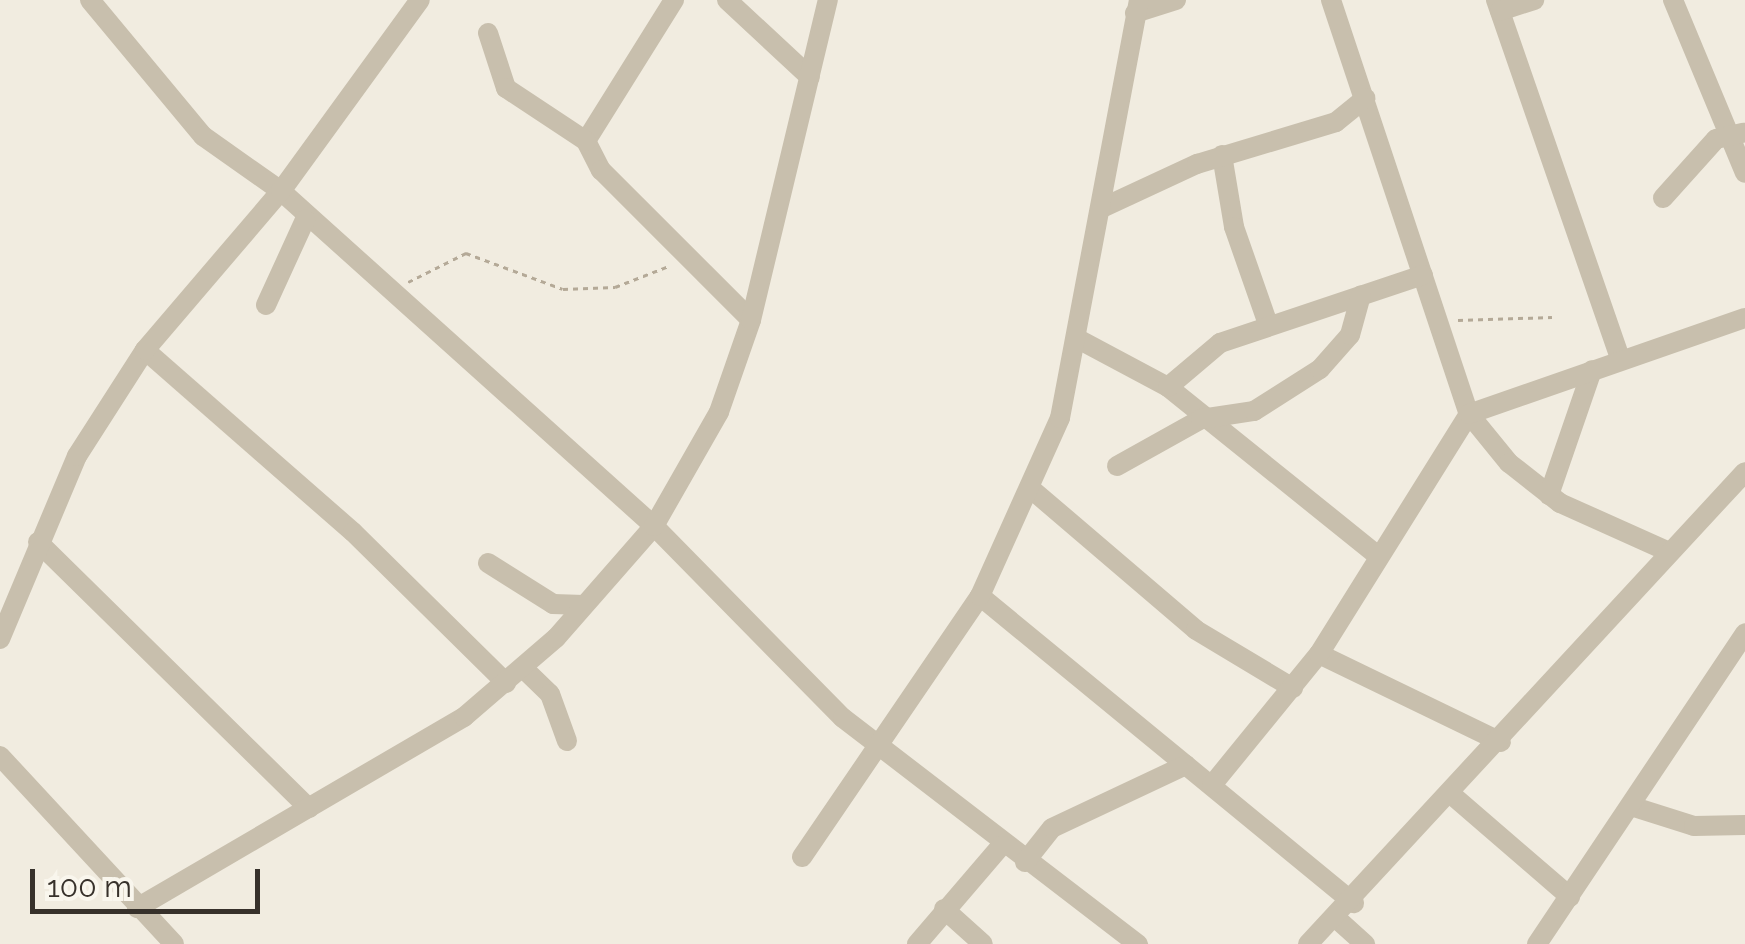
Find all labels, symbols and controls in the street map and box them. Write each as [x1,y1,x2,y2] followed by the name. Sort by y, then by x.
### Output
[35,849,265,911] scale bar
[47,869,132,904] text: 100 m

